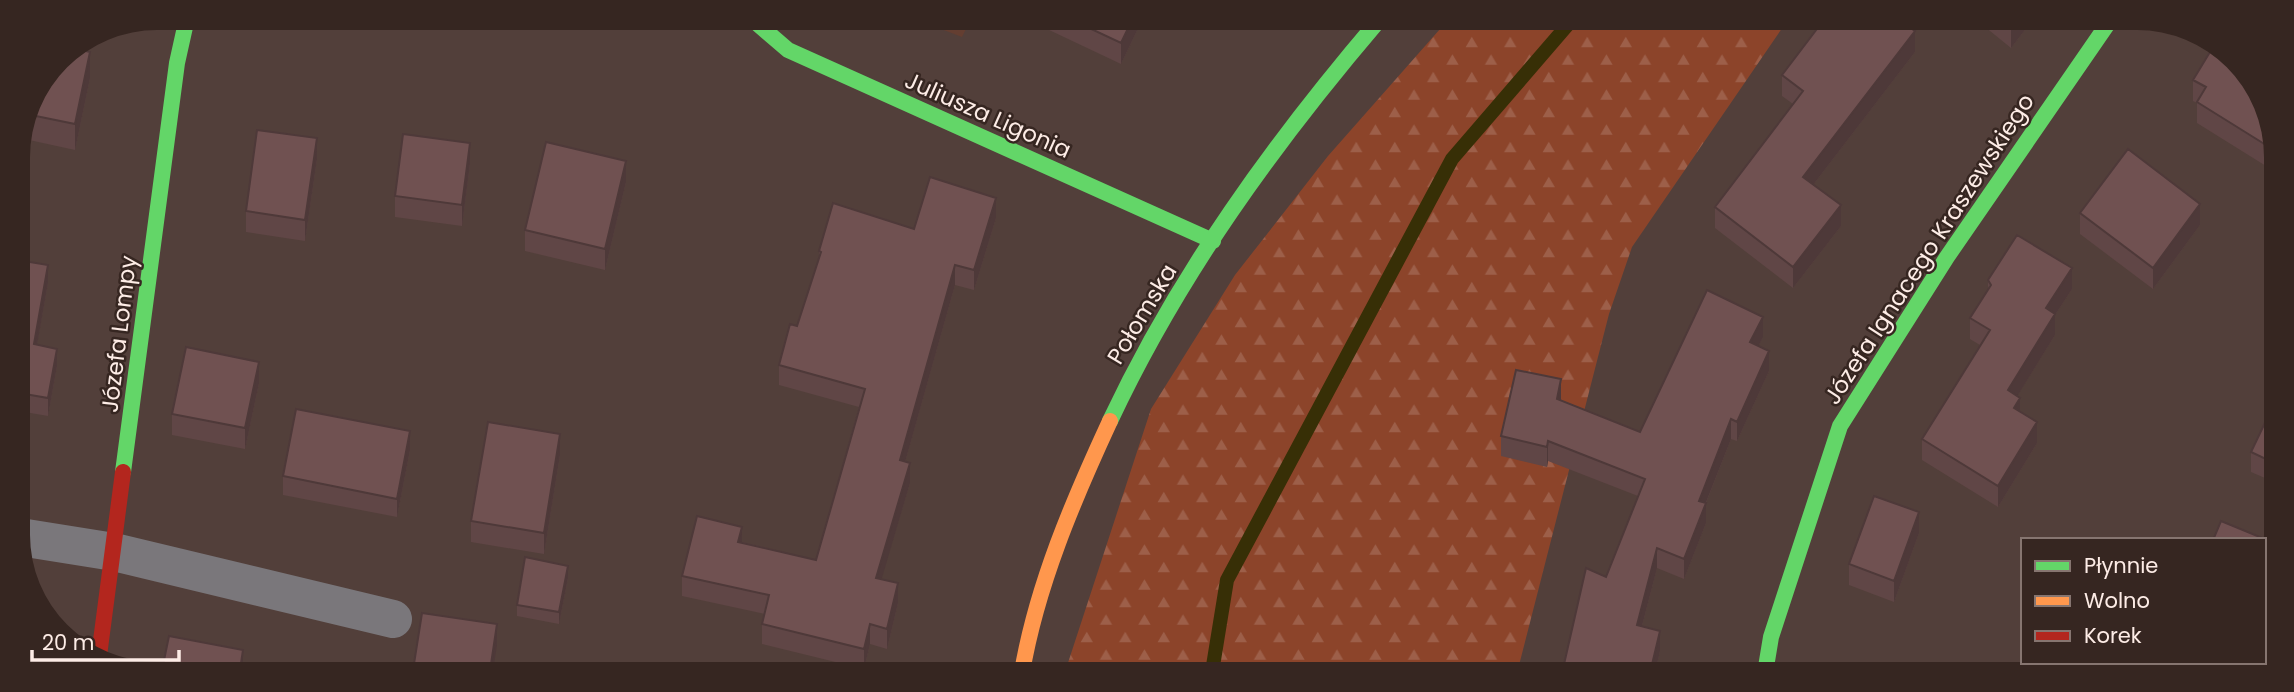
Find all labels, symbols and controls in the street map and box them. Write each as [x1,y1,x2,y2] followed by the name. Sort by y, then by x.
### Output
[900,64,1076,166] street label: Juliusza Ligonia
[1816,87,2042,411] street label: Józefa Ignacego Kraszewskiego
[94,254,144,414] street label: Józefa Lompy
[1100,258,1184,370] street label: Połomska
[2021,538,2266,664] legend
[2084,551,2158,580] text: Płynnie
[2084,586,2150,615] text: Wolno
[32,618,178,662] scale bar
[2084,621,2142,650] text: Korek
[42,628,95,657] text: 20 m

